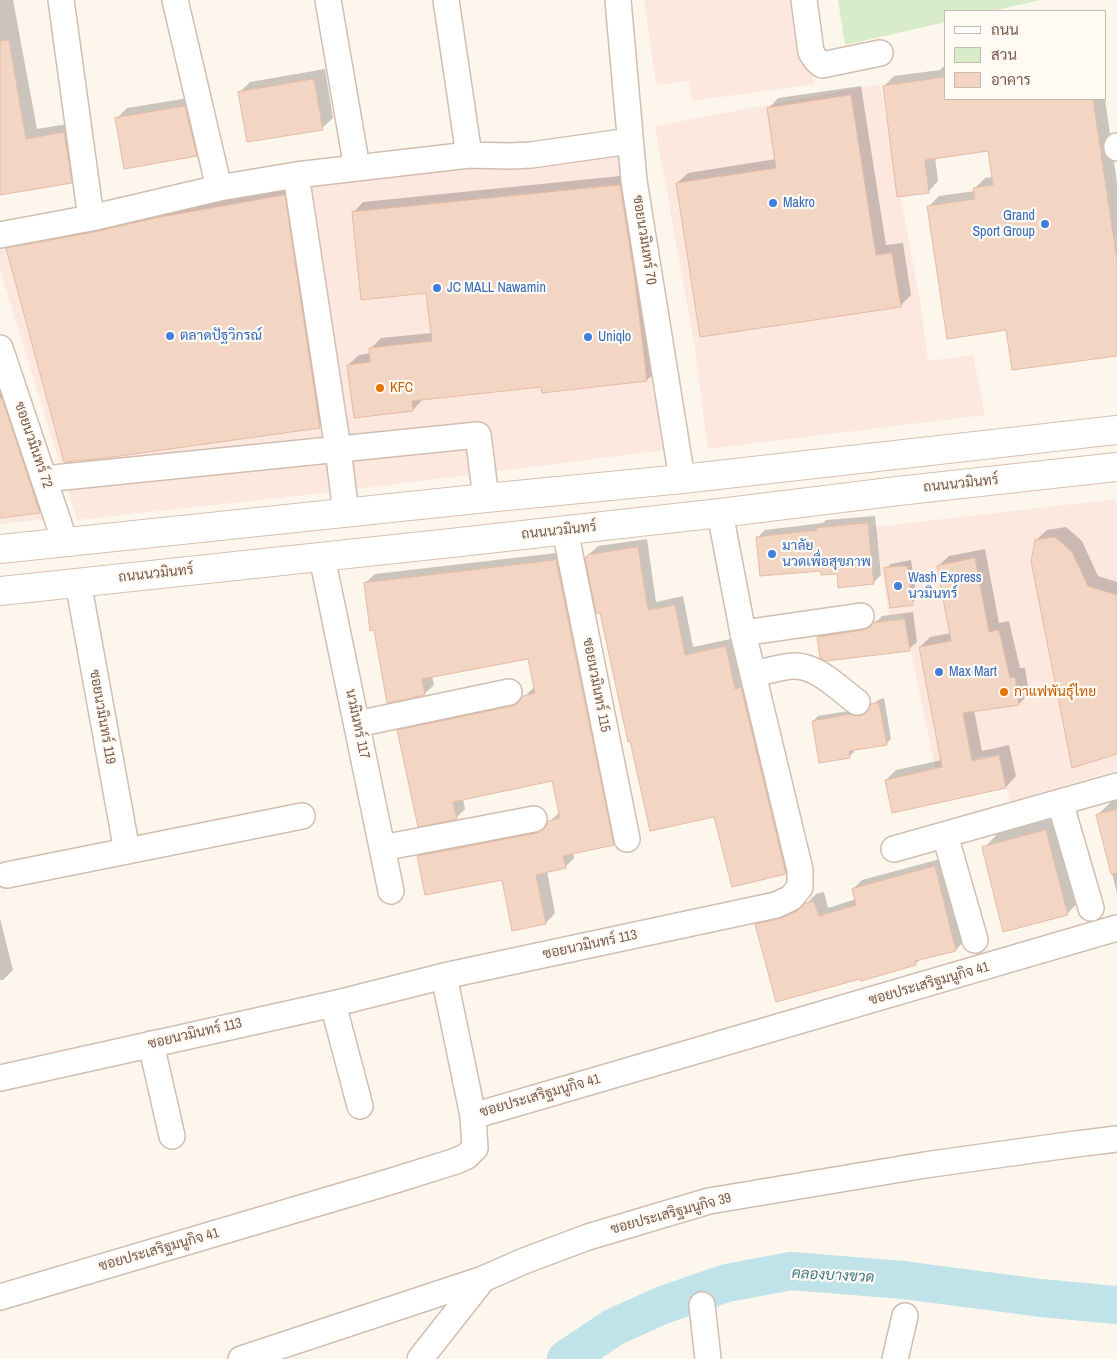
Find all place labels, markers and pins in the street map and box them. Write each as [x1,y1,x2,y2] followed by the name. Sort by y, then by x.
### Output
[783,195,815,211] place label: Makro
[767,197,779,209] marker: Makro
[972,208,1035,240] place label: Grand Sport Group
[1039,218,1051,230] marker: Grand Sport Group
[447,280,546,296] place label: JC MALL Nawamin
[431,282,443,294] marker: JC MALL Nawamin
[180,328,262,344] place label: ตลาดปัฐวิกรณ์
[598,329,631,345] place label: Uniqlo
[164,330,176,342] marker: ตลาดปัฐวิกรณ์
[582,331,594,343] marker: Uniqlo
[390,380,413,396] place label: KFC
[374,382,386,394] marker: KFC
[782,538,871,570] place label: มาลัย นวดเพื่อสุขภาพ
[766,548,778,560] marker: มาลัย นวดเพื่อสุขภาพ
[908,570,982,602] place label: Wash Express นวมินทร์
[892,580,904,592] marker: Wash Express นวมินทร์
[949,664,997,680] place label: Max Mart
[933,666,945,678] marker: Max Mart
[1014,684,1096,700] place label: กาแฟพันธุ์ไทย
[998,686,1010,698] marker: กาแฟพันธุ์ไทย

